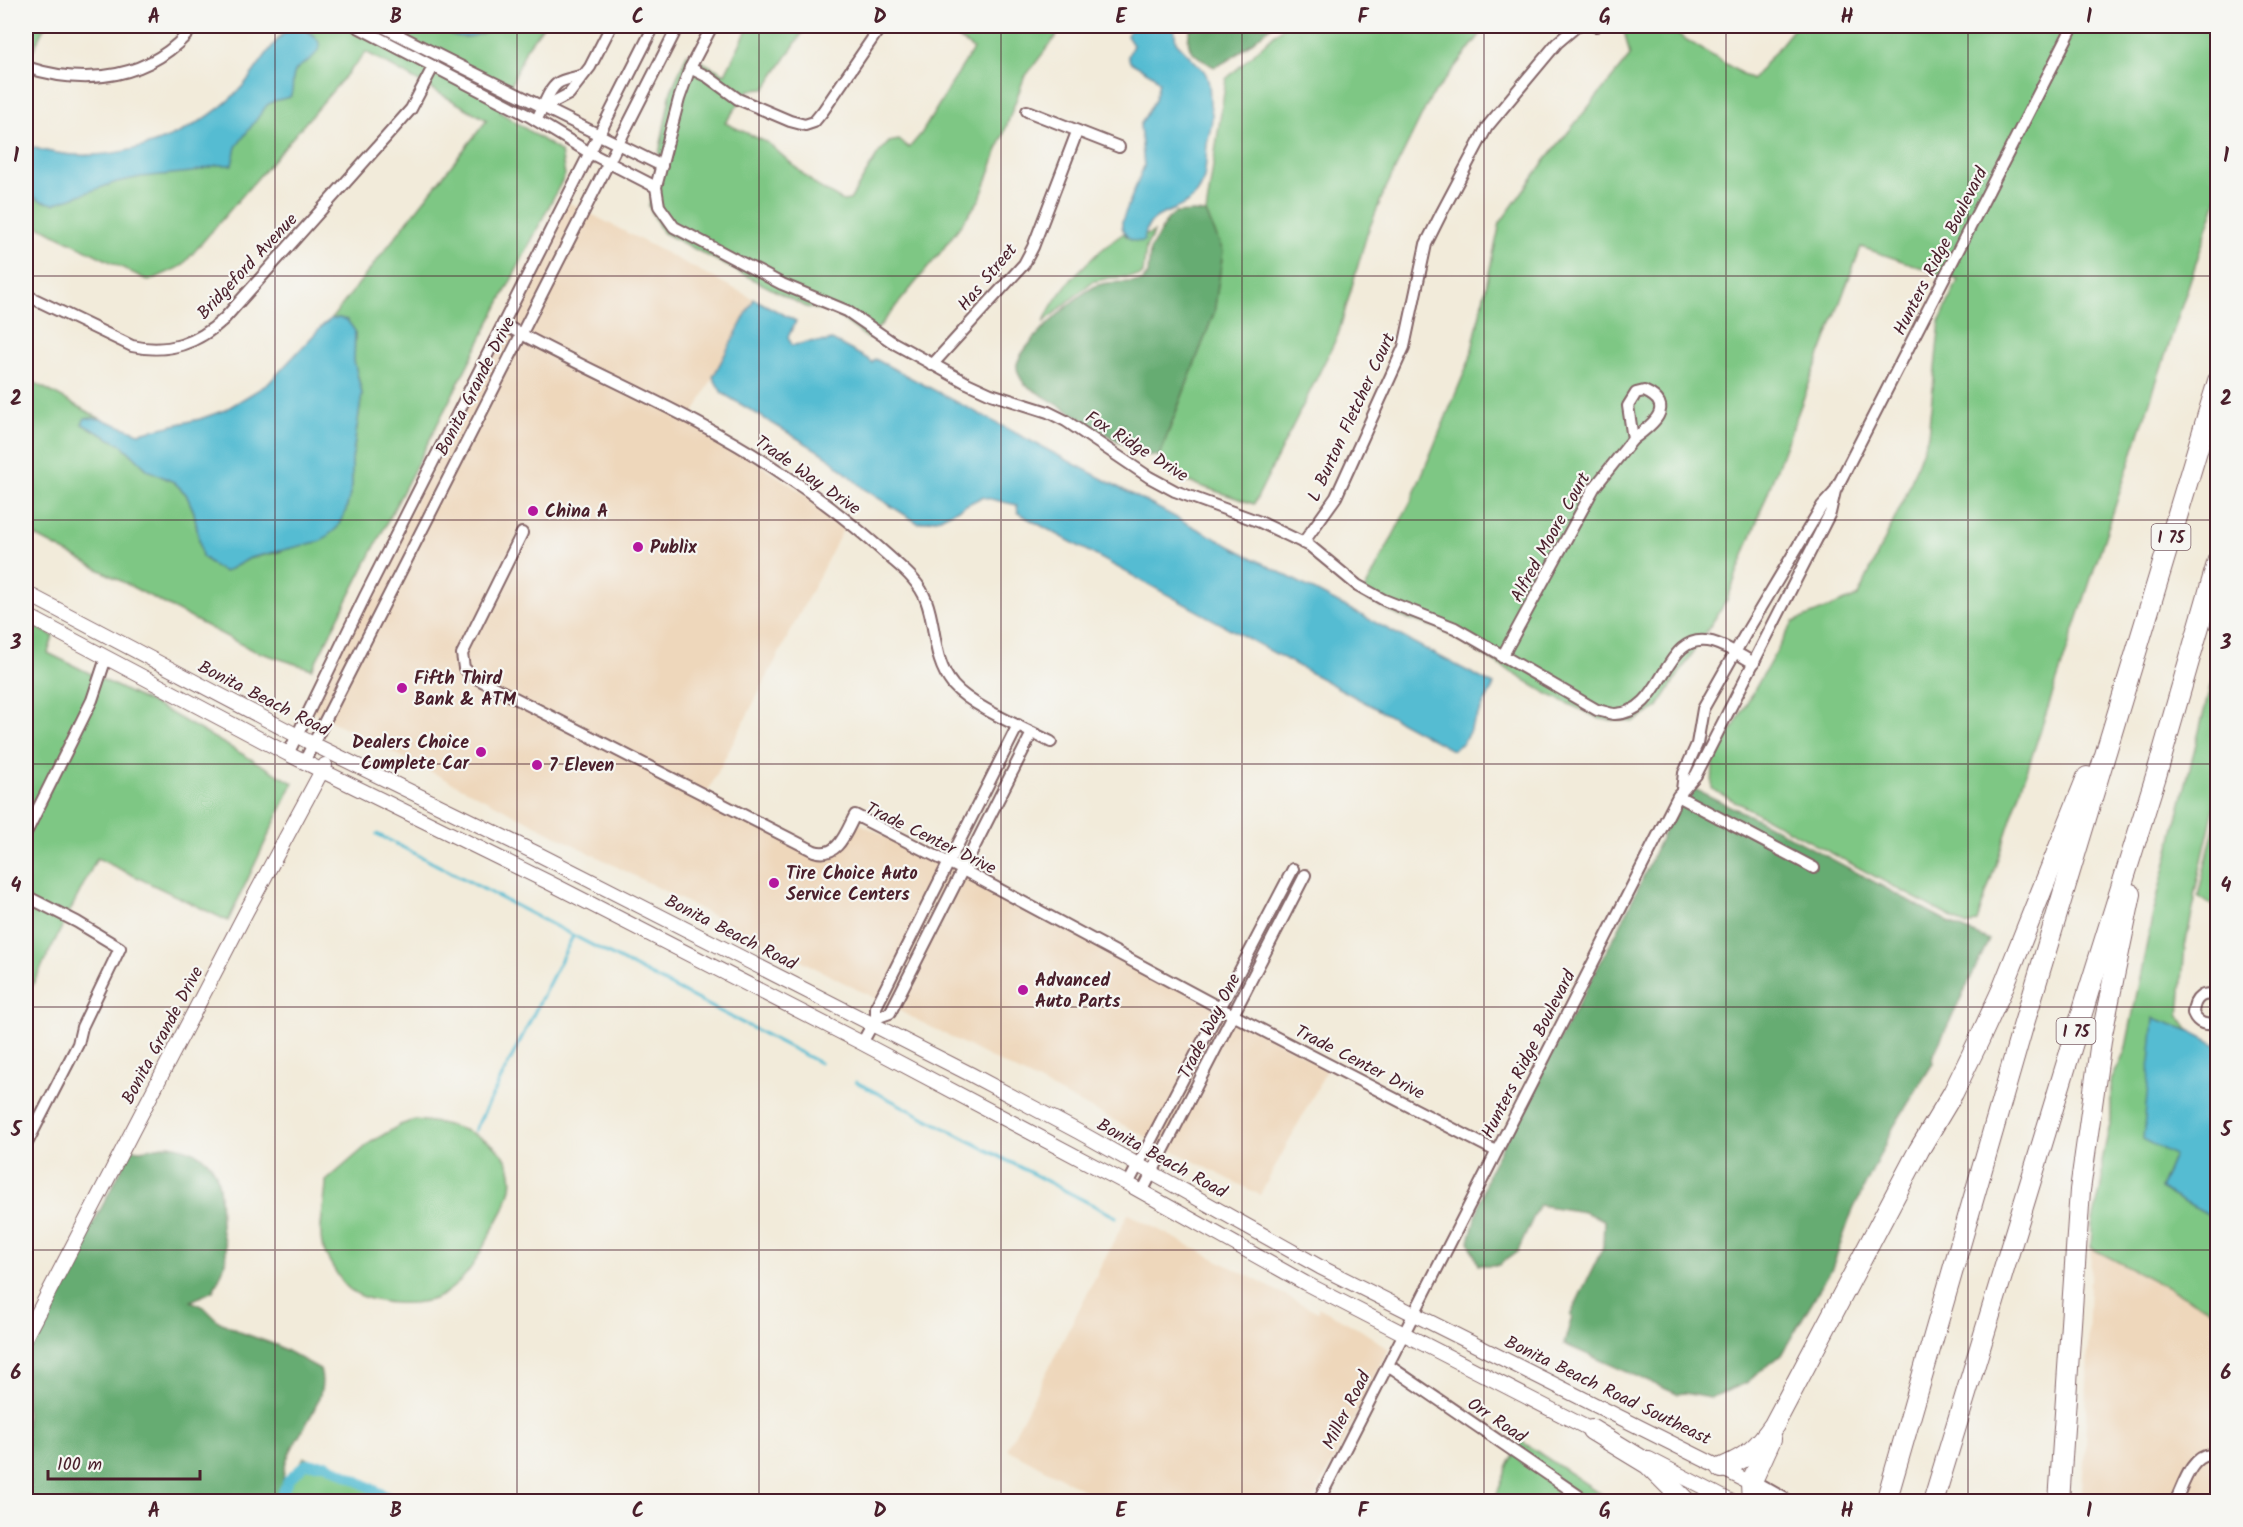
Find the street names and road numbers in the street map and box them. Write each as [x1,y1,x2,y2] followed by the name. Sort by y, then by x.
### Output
[1886,161,1997,341] street label: Hunters Ridge Boulevard
[191,207,306,327] street label: Bridgeford Avenue
[951,237,1026,318] street label: Has Street
[429,312,524,461] street label: Bonita Grande Drive
[1300,327,1405,507] street label: L Burton Fletcher Court
[1079,404,1194,491] street label: Fox Ridge Drive
[748,429,866,524] street label: Trade Way Drive
[1504,467,1600,608] street label: Alfred Moore Court
[2152,524,2190,550] road number: I 75
[192,653,335,746] street label: Bonita Beach Road
[860,795,1001,884] street label: Trade Center Drive
[659,887,802,980] street label: Bonita Beach Road
[115,961,212,1110] street label: Bonita Grande Drive
[1474,964,1585,1144] street label: Hunters Ridge Boulevard
[1171,969,1249,1085] street label: Trade Way One
[1289,1018,1429,1109] street label: Trade Center Drive
[2056,1018,2096,1044] road number: I 75
[1091,1111,1233,1208] street label: Bonita Beach Road
[1499,1329,1716,1454] street label: Bonita Beach Road Southeast
[1315,1365,1380,1455] street label: Miller Road
[1461,1391,1533,1452] street label: Orr Road

